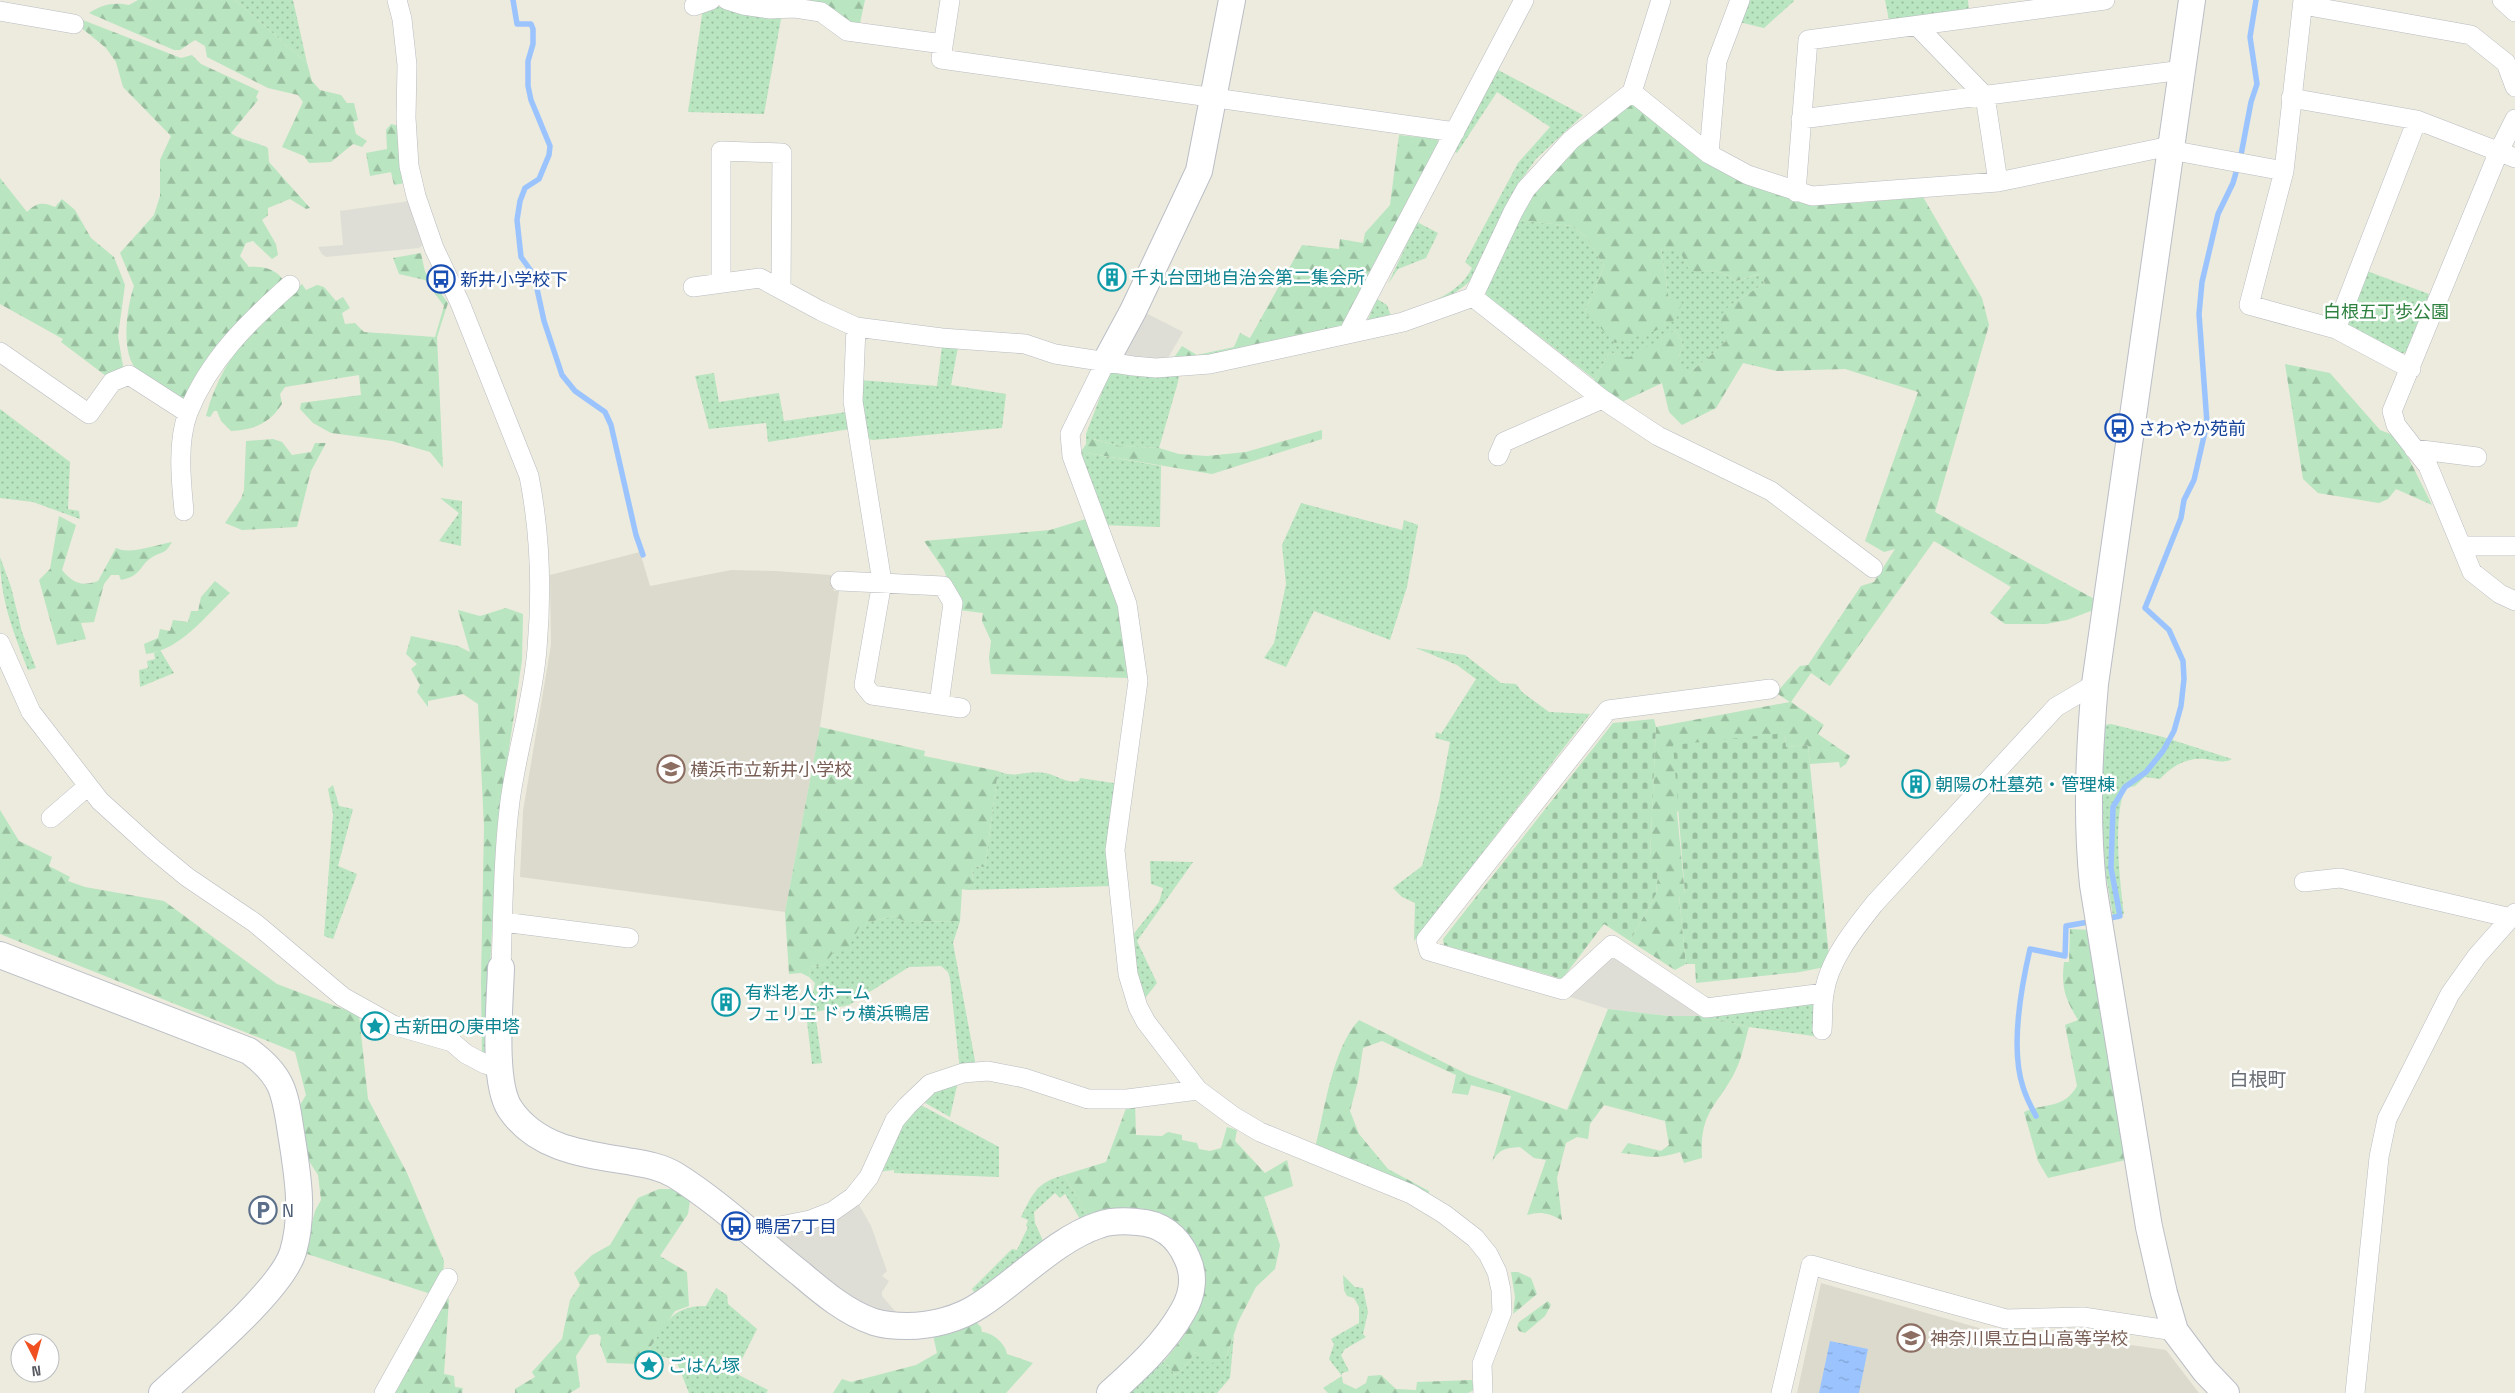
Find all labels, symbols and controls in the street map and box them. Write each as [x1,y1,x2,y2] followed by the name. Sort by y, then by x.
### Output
[1097,262,1127,292] building icon: 千丸台団地自治会第二集会所
[426,264,456,294] bus stop icon: 新井小学校下
[1131,266,1365,289] place label: 千丸台団地自治会第二集会所
[460,268,568,291] place label: 新井小学校下
[2323,300,2449,323] park label: 白根五丁歩公園
[2104,413,2134,443] bus stop icon: さわやか苑前
[2138,417,2246,440] place label: さわやか苑前
[656,754,686,784] school or university icon: 横浜市立新井小学校
[690,758,852,781] place label: 横浜市立新井小学校
[1901,769,1931,799] building icon: 朝陽の杜墓苑・管理棟
[1935,773,2115,796] place label: 朝陽の杜墓苑・管理棟
[745,981,930,1025] place label: 有料老人ホーム フェリエ ドゥ横浜鴨居
[711,987,741,1017] building icon: 有料老人ホーム フェリエ ドゥ横浜鴨居
[360,1011,390,1041] place icon: 古新田の庚申塔
[394,1015,520,1038] place label: 古新田の庚申塔
[2229,1067,2287,1092] district label: 白根町
[248,1195,278,1225] parking icon: N
[282,1199,294,1222] place label: N
[721,1211,751,1241] bus stop icon: 鴨居7丁目
[755,1215,837,1238] place label: 鴨居7丁目
[1896,1323,1926,1353] school or university icon: 神奈川県立白山高等学校
[1930,1327,2128,1350] place label: 神奈川県立白山高等学校
[10,1333,60,1383] north arrow
[634,1350,664,1380] place icon: ごはん塚
[668,1354,740,1377] place label: ごはん塚
[31,1361,42,1380] text: N

